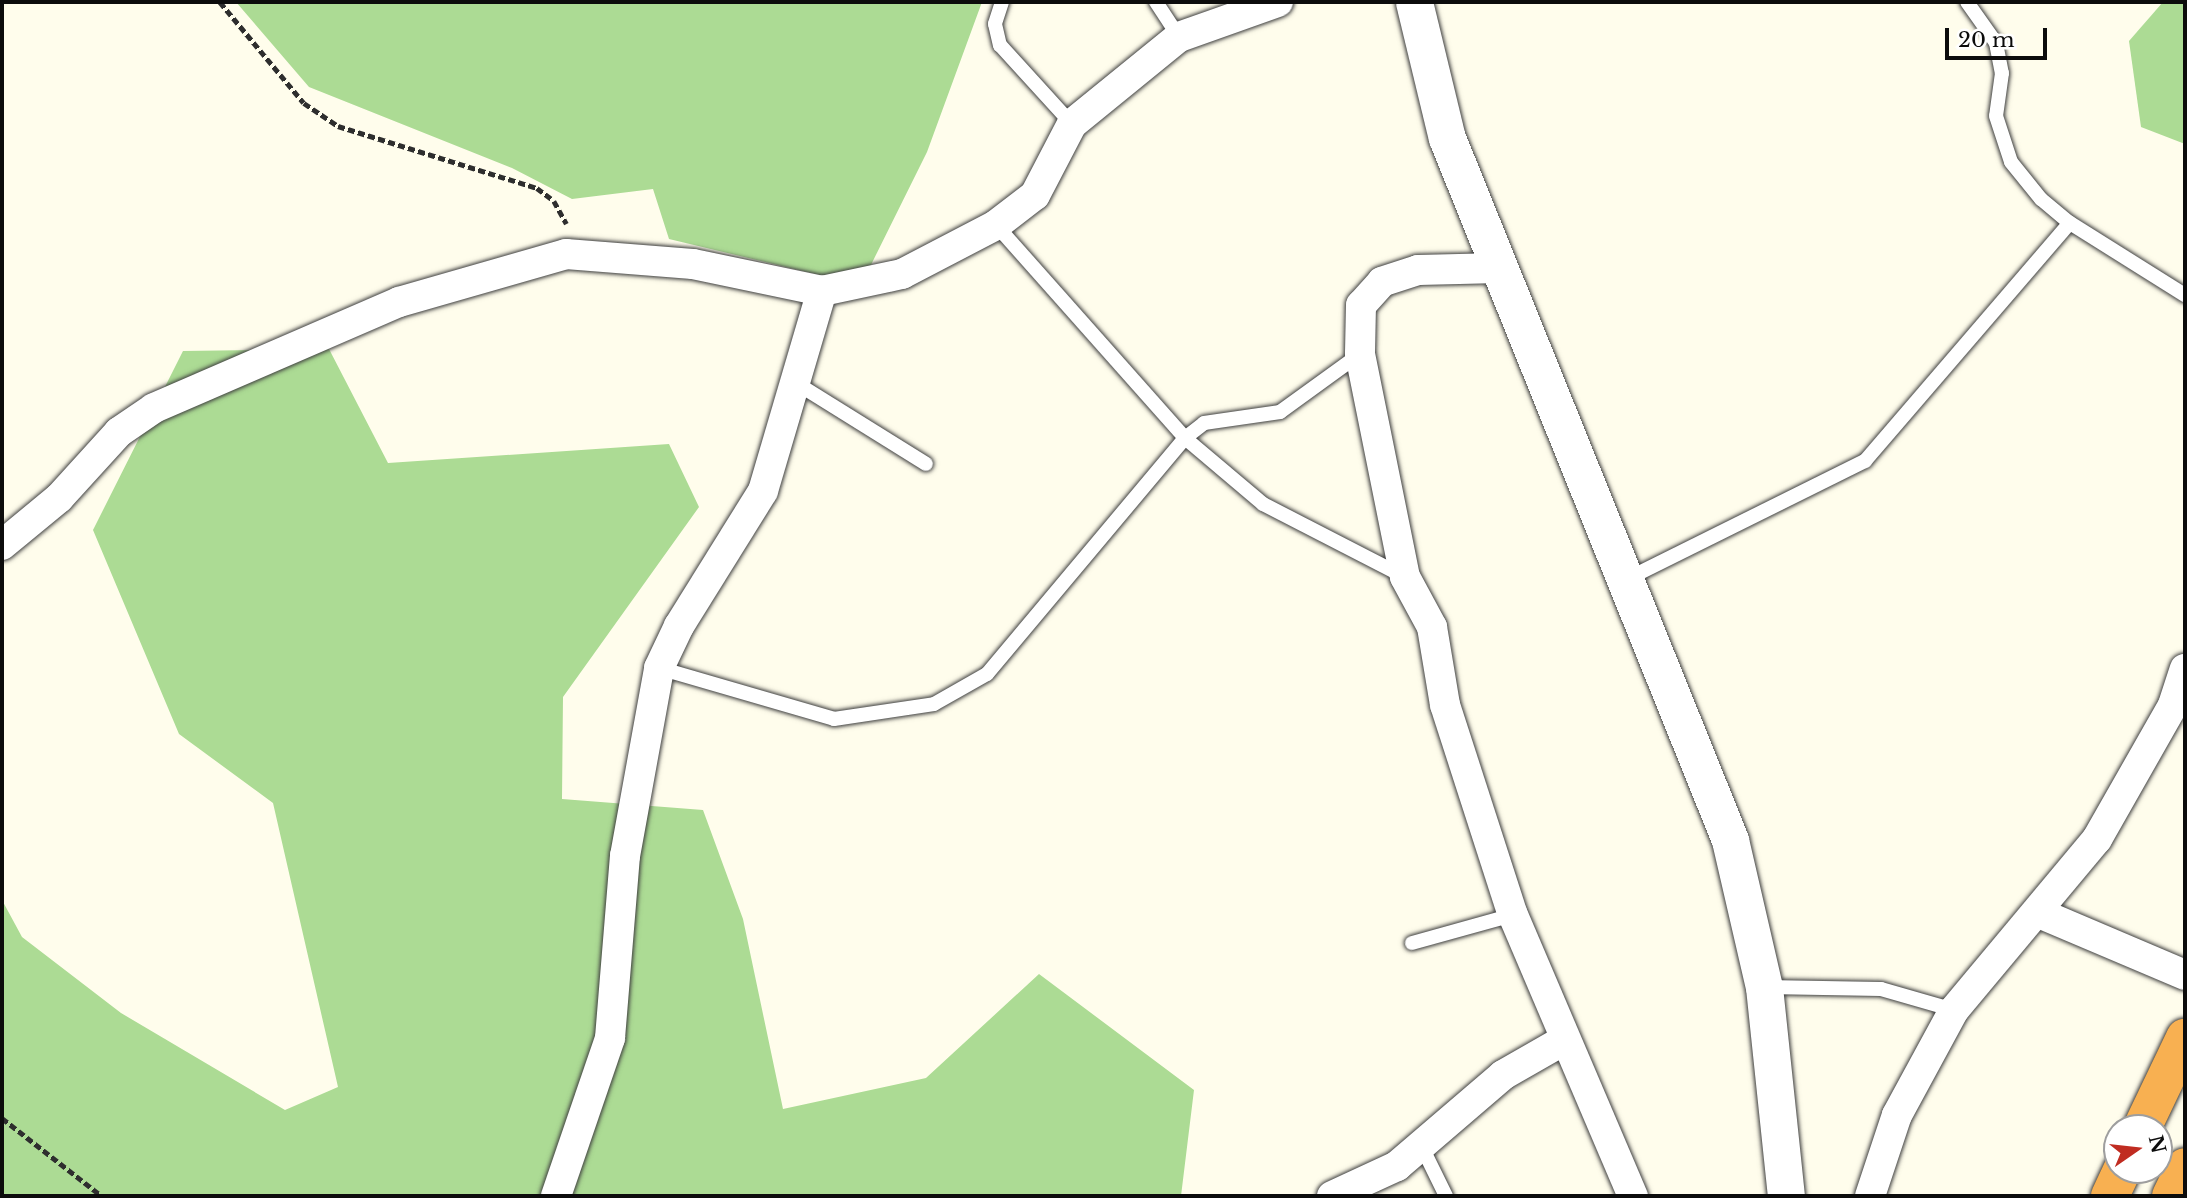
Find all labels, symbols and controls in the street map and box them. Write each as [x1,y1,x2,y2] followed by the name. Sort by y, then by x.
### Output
[1949,14,2050,58] scale bar
[1958,27,2015,53] text: 20 m
[2103,1114,2173,1184] north arrow
[2144,1133,2170,1156] text: N

